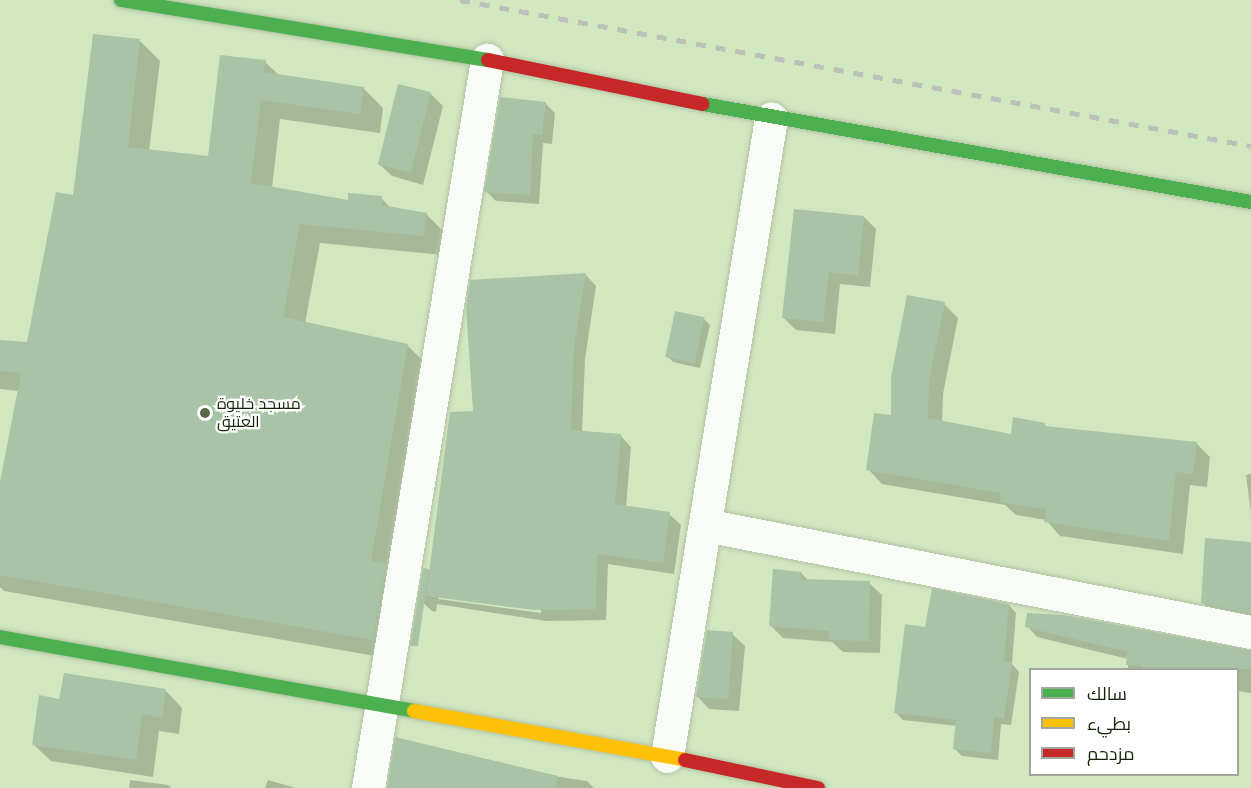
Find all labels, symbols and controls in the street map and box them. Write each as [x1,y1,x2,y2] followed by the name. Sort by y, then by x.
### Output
[217,394,301,432] place label: مسجد خليوة العتيق
[198,406,212,420] marker: مسجد خليوة العتيق
[1029,668,1239,776] legend
[1087,684,1127,704] text: سالك
[1087,714,1131,734] text: بطيء
[1087,744,1135,764] text: مزدحم

